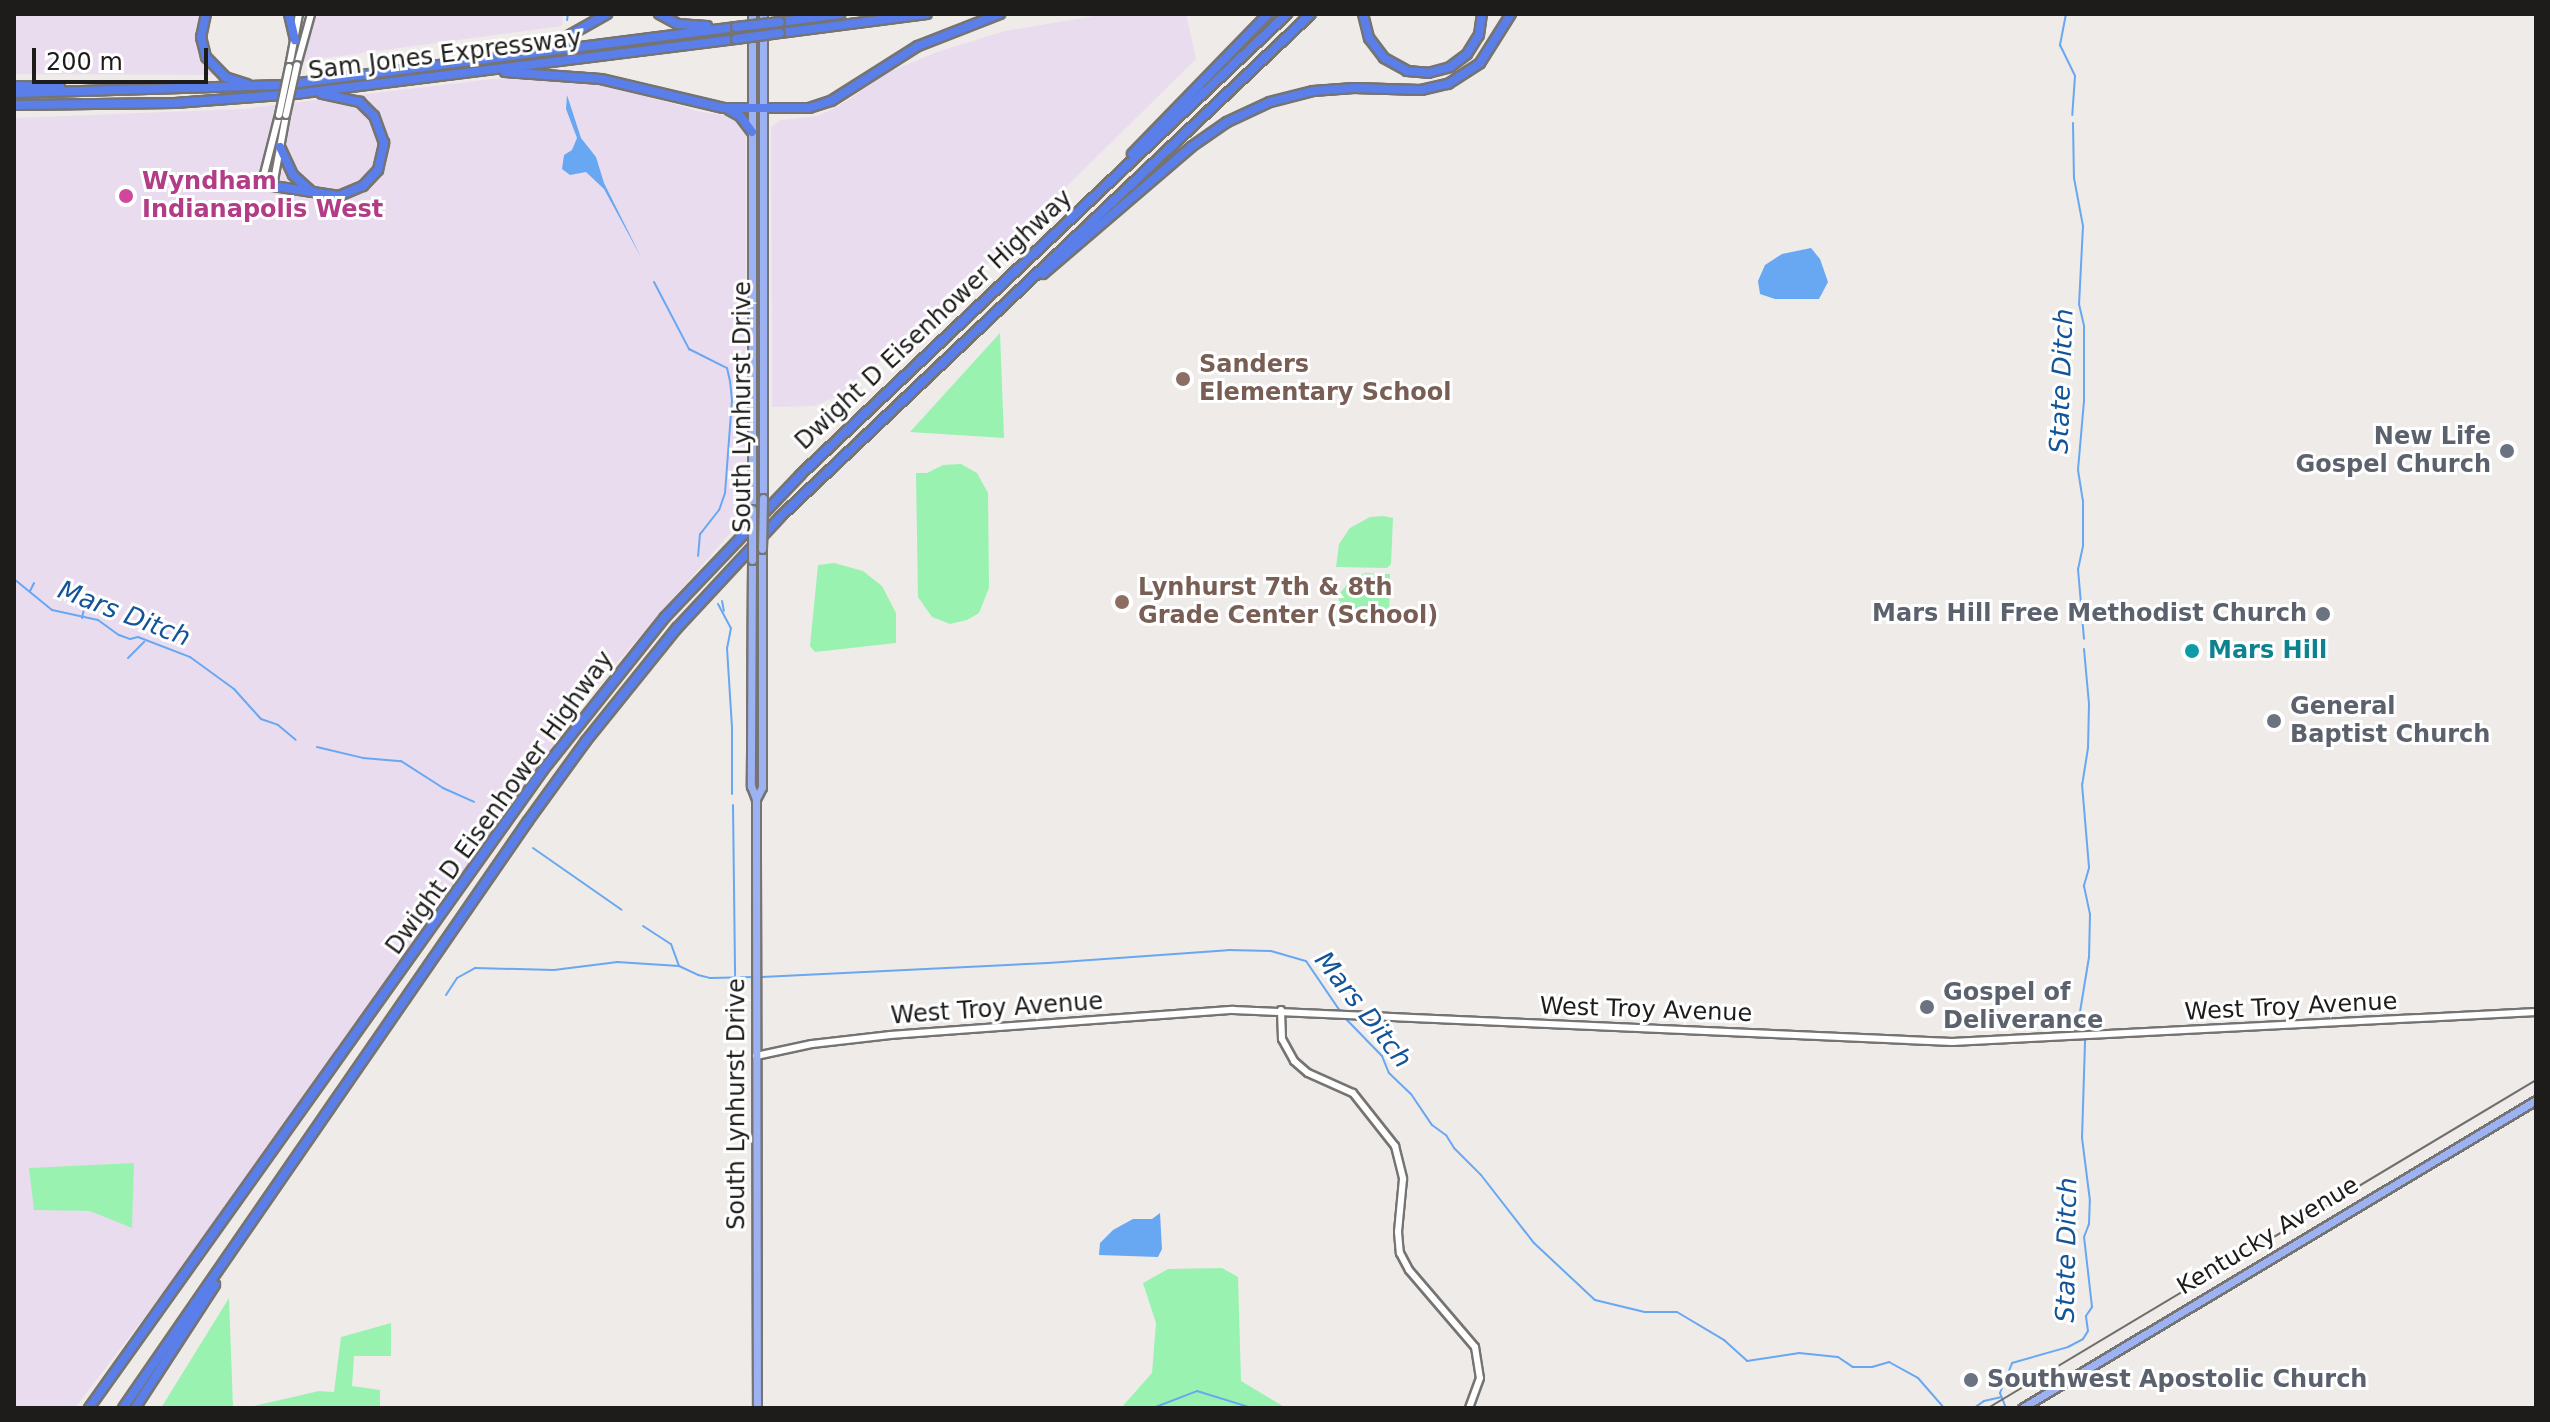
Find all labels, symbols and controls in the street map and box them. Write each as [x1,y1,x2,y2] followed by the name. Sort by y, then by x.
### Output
[307,24,583,86] street label: Sam Jones Expressway
[36,32,212,82] scale bar
[46,48,123,76] text: 200 m
[142,168,383,224] place label: Wyndham Indianapolis West
[790,184,1078,456] street label: Dwight D Eisenhower Highway
[117,187,135,205] marker: Wyndham Indianapolis West
[729,281,757,533] street label: South Lynhurst Drive
[2044,308,2080,454] water label: State Ditch
[1199,351,1452,407] place label: Sanders Elementary School
[1174,370,1192,388] marker: Sanders Elementary School
[2296,423,2491,479] place label: New Life Gospel Church
[2498,442,2516,460] marker: New Life Gospel Church
[1138,574,1438,630] place label: Lynhurst 7th & 8th Grade Center (School)
[53,575,195,653] water label: Mars Ditch
[1113,593,1131,611] marker: Lynhurst 7th & 8th Grade Center (School)
[1872,600,2307,628] place label: Mars Hill Free Methodist Church
[2314,605,2332,623] marker: Mars Hill Free Methodist Church
[2208,637,2327,665] place label: Mars Hill
[2183,642,2201,660] marker: Mars Hill
[380,646,620,960] street label: Dwight D Eisenhower Highway
[2290,693,2490,749] place label: General Baptist Church
[2265,712,2283,730] marker: General Baptist Church
[1308,946,1418,1074] water label: Mars Ditch
[723,978,751,1230] street label: South Lynhurst Drive
[1943,979,2103,1035] place label: Gospel of Deliverance
[890,987,1104,1031] street label: West Troy Avenue
[2184,987,2398,1027] street label: West Troy Avenue
[1539,992,1753,1028] street label: West Troy Avenue
[1918,998,1936,1016] marker: Gospel of Deliverance
[2172,1171,2364,1301] street label: Kentucky Avenue
[2050,1177,2084,1323] water label: State Ditch
[1987,1366,2367,1394] place label: Southwest Apostolic Church
[1962,1371,1980,1389] marker: Southwest Apostolic Church

